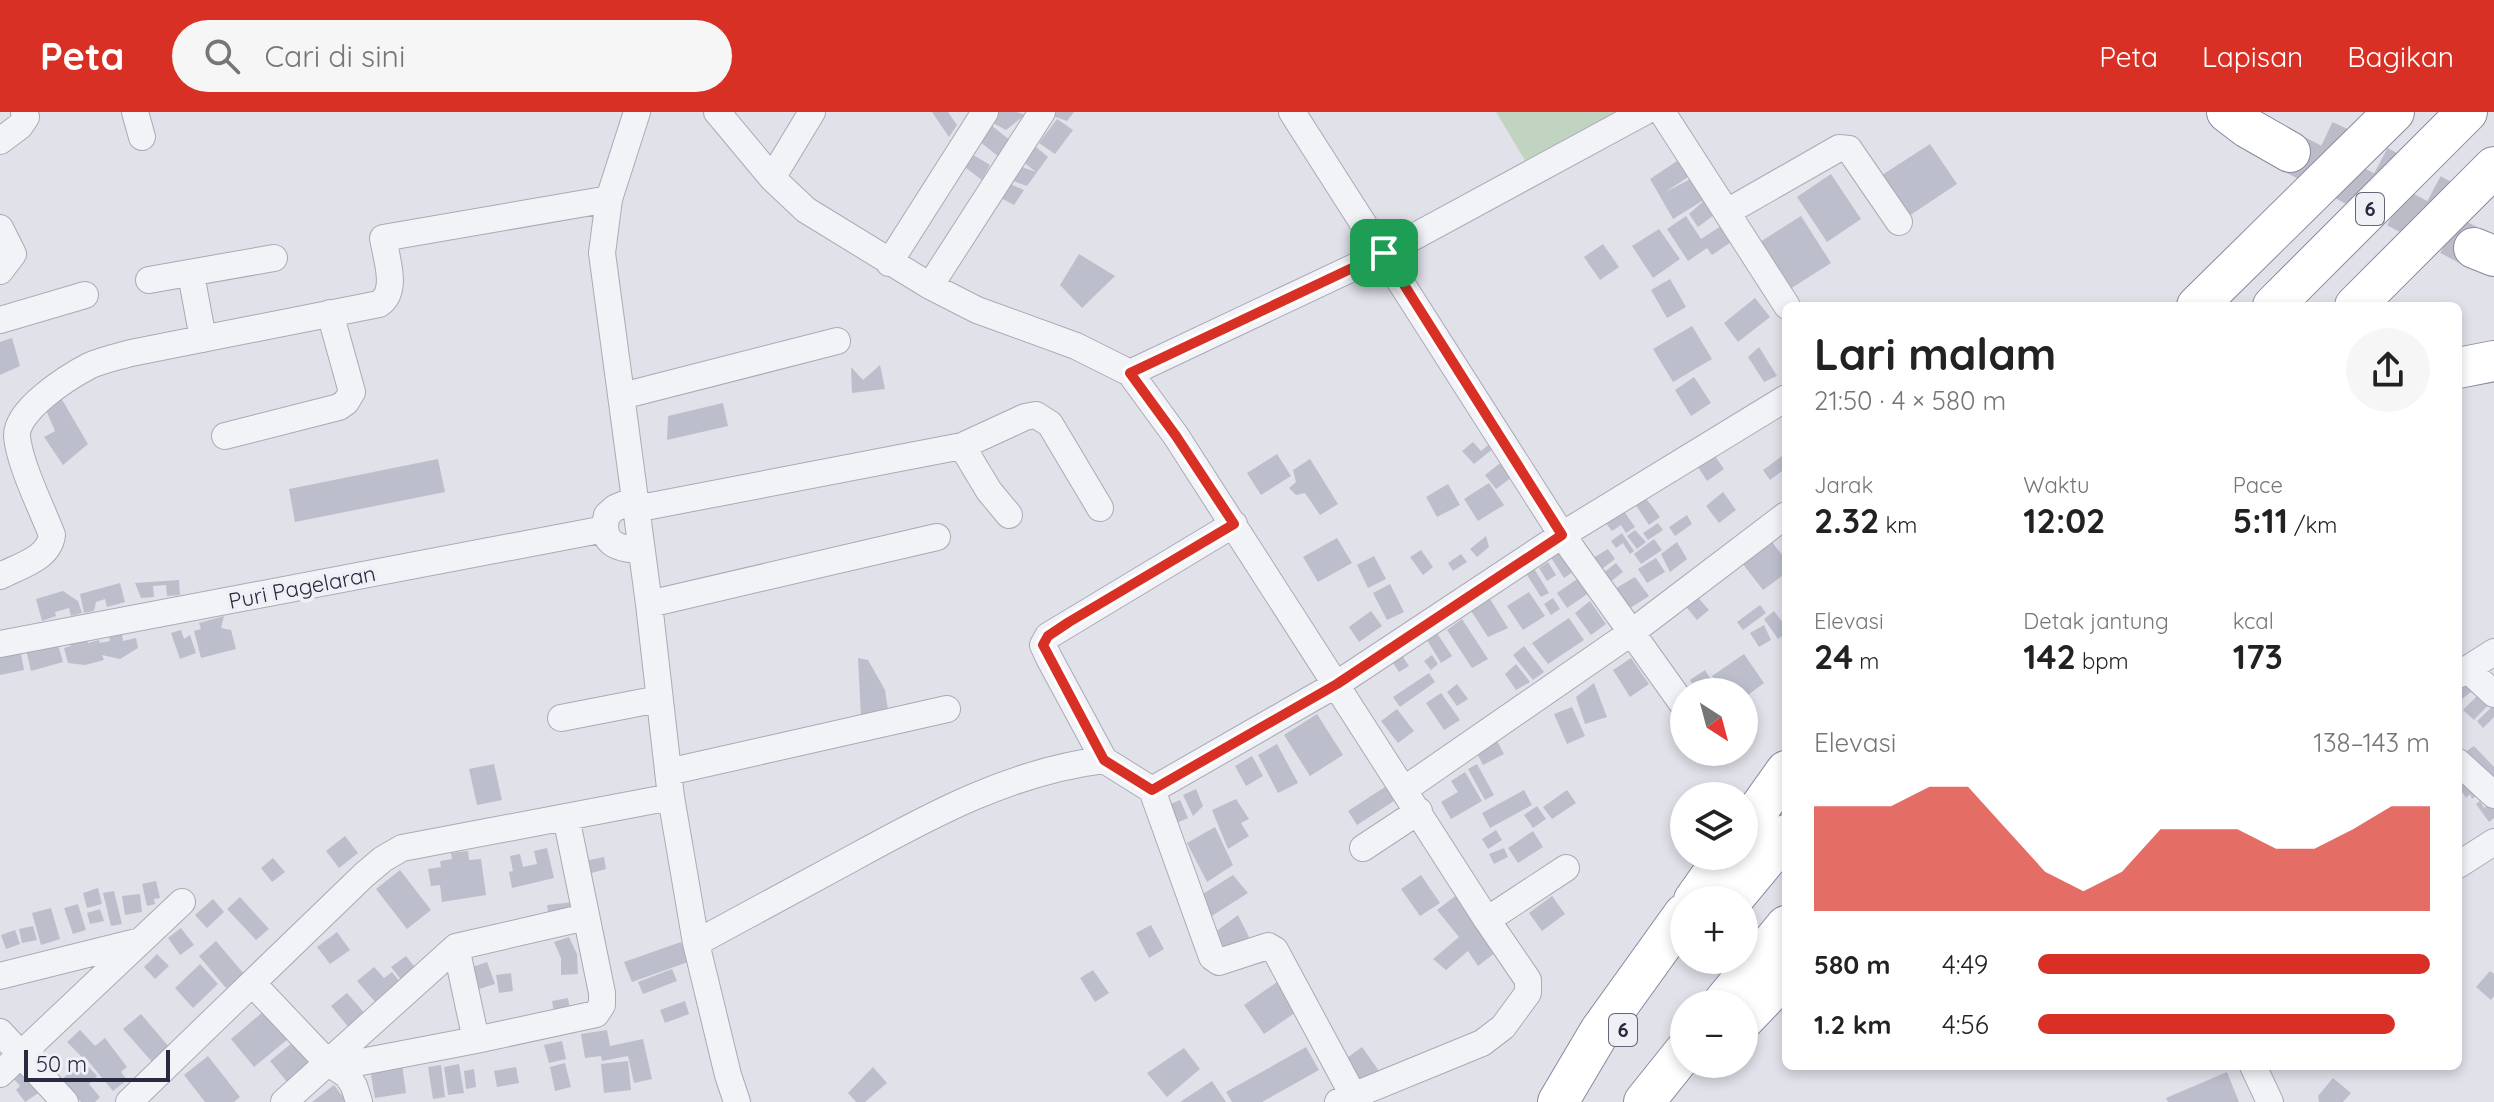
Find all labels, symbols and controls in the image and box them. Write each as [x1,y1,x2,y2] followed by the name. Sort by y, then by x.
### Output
[172,20,732,92] search box
[40,32,124,80] text: Peta
[200,34,244,78] icon: search
[264,37,405,75] text: Cari di sini
[2099,39,2158,74] text: Peta
[2202,39,2303,74] text: Lapisan
[2347,39,2454,74] text: Bagikan
[2356,193,2384,225] road number: 6
[1350,219,1418,287] pin
[1362,231,1406,275] icon: arrive
[1814,326,2056,381] text: Lari malam
[2346,328,2430,412] button: share
[1814,384,2006,417] text: 21:50 · 4 × 580 m
[1814,471,1873,499] text: Jarak
[2023,471,2089,499] text: Waktu
[2233,471,2283,499] text: Pace
[1814,499,1879,542] text: 2.32
[2023,499,2105,542] text: 12:02
[2233,499,2288,542] text: 5:11
[1879,511,1917,539] text: km
[2288,511,2337,539] text: /km
[226,559,378,615] street label: Puri Pagelaran
[1814,607,1884,635] text: Elevasi
[2023,607,2169,635] text: Detak jantung
[2233,607,2274,635] text: kcal
[1814,635,1853,678] text: 24
[2023,635,2076,678] text: 142
[2233,635,2283,678] text: 173
[1853,647,1879,675] text: m
[2076,647,2129,675] text: bpm
[1670,678,1758,766] north arrow
[1670,678,1758,1078] map controls
[1814,726,1896,759] text: Elevasi
[2313,726,2430,759] text: 138–143 m
[1670,782,1758,870] button: layers
[1670,886,1758,974] button: +
[1814,948,1890,981] text: 580 m
[1942,948,1988,981] text: 4:49
[1670,990,1758,1078] button: −
[1814,1008,1891,1041] text: 1.2 km
[1942,1008,1989,1041] text: 4:56
[1609,1014,1637,1046] road number: 6
[24,1046,170,1082] scale bar
[36,1050,87,1078] text: 50 m

